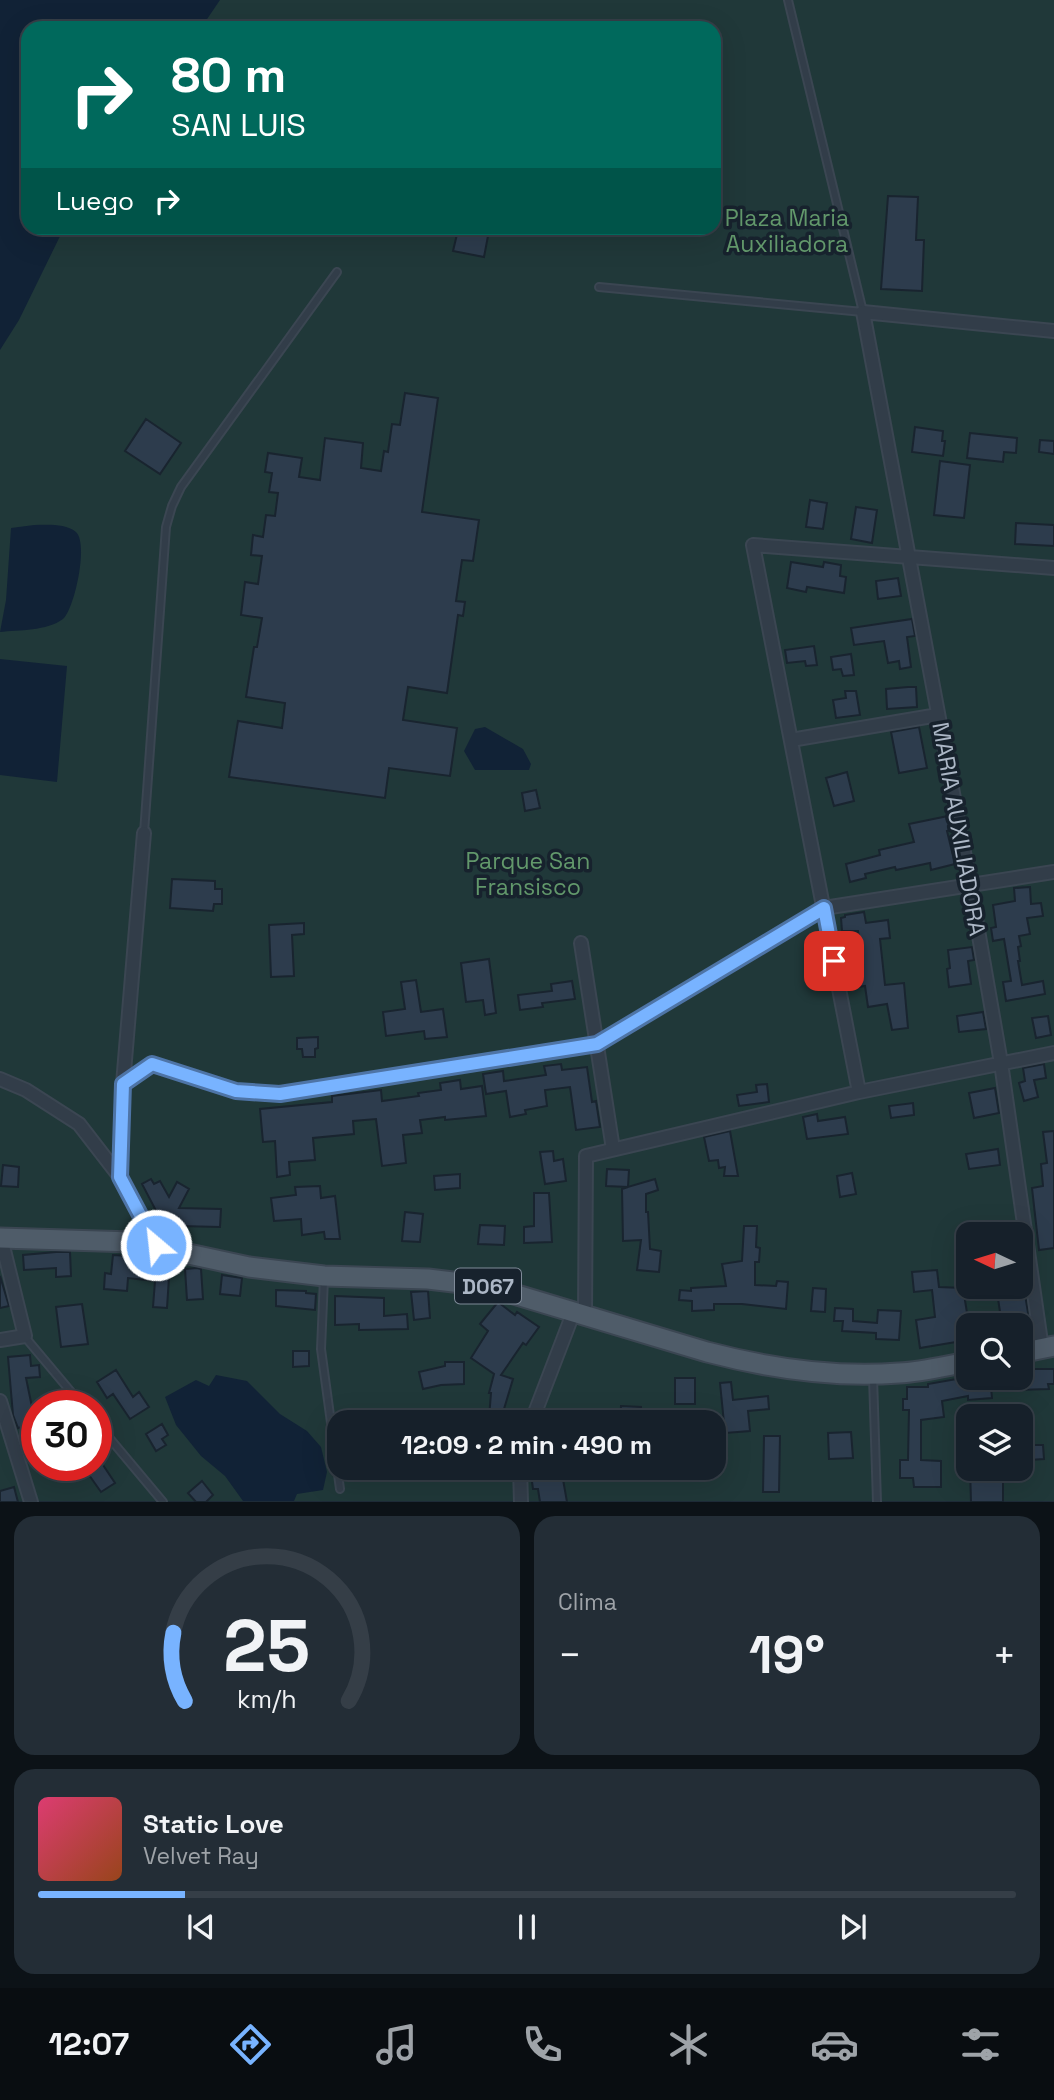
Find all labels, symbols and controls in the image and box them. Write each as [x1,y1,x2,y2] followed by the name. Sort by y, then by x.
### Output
[171,44,286,106] text: 80 m
[56,49,147,140] icon: right
[171,105,306,145] text: SAN LUIS
[148,182,186,220] icon: right
[56,184,134,218] text: Luego
[725,203,849,259] park label: Plaza Maria Auxiliadora
[925,720,993,938] street label: MARIA AUXILIADORA
[466,846,590,902] park label: Parque San Fransisco
[804,931,864,991] pin
[815,942,853,980] icon: arrive
[119,1208,193,1282] position arrow
[956,1222,1032,1298] north arrow
[956,1222,1033,1481] map controls
[455,1268,521,1304] road number: D067
[956,1313,1033,1390] button: search
[21,1390,112,1481] speed limit sign: 30
[956,1404,1033,1481] button: layers
[401,1428,652,1462] text: 12:09 · 2 min · 490 m
[558,1587,617,1617] text: Clima
[224,1600,310,1693] text: 25
[749,1622,825,1688] text: 19°
[558,1631,582,1679] text: −
[992,1631,1016,1679] text: +
[237,1683,297,1715] text: km/h
[143,1807,284,1841] text: Static Love
[143,1841,259,1871] text: Velvet Ray
[182,1908,220,1946] icon: previous
[508,1908,546,1946] icon: pause
[834,1908,872,1946] icon: next
[226,2020,275,2069] icon: directions
[372,2020,421,2069] icon: music
[518,2020,567,2069] icon: phone
[664,2020,713,2069] icon: climate
[810,2020,859,2069] icon: car
[956,2020,1005,2069] icon: filters
[49,2024,129,2064] text: 12:07

